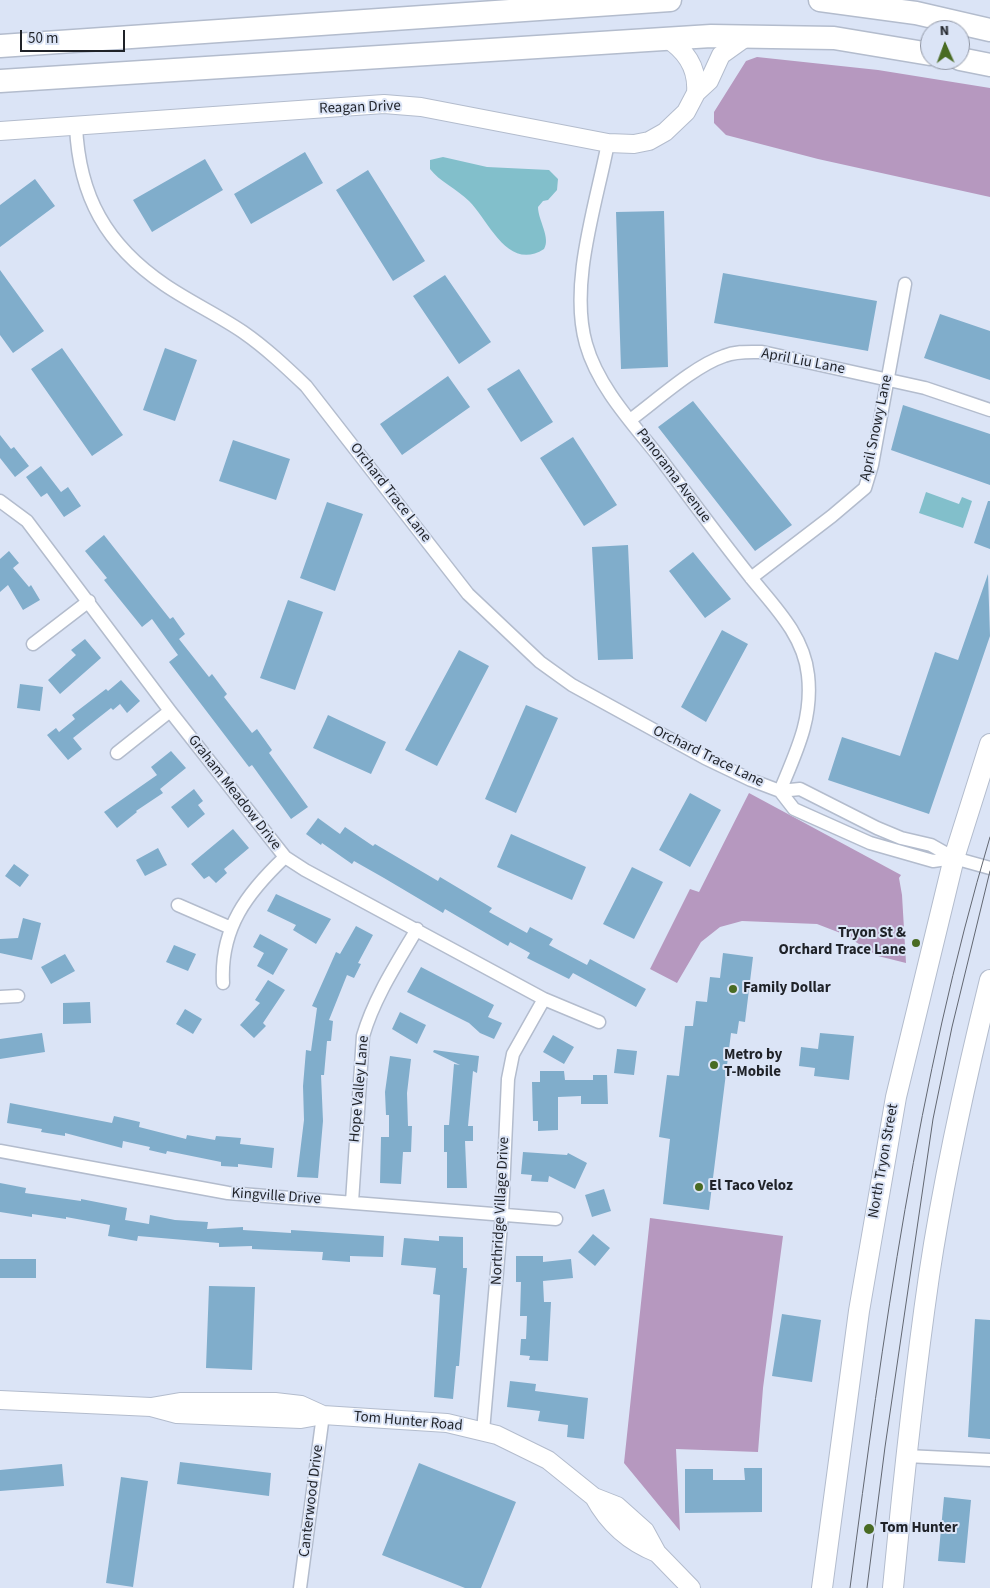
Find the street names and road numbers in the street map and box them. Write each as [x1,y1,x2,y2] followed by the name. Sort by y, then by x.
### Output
[319,98,401,118] street label: Reagan Drive
[760,345,846,379] street label: April Liu Lane
[857,373,897,483] street label: April Snowy Lane
[632,425,714,527] street label: Panorama Avenue
[346,440,434,546] street label: Orchard Trace Lane
[650,722,766,792] street label: Orchard Trace Lane
[183,732,285,854] street label: Graham Meadow Drive
[346,1035,374,1143] street label: Hope Valley Lane
[865,1102,903,1220] street label: North Tryon Street
[488,1137,514,1285] street label: Northridge Village Drive
[231,1185,321,1209] street label: Kingville Drive
[353,1408,463,1436] street label: Tom Hunter Road
[296,1444,328,1558] street label: Canterwood Drive

